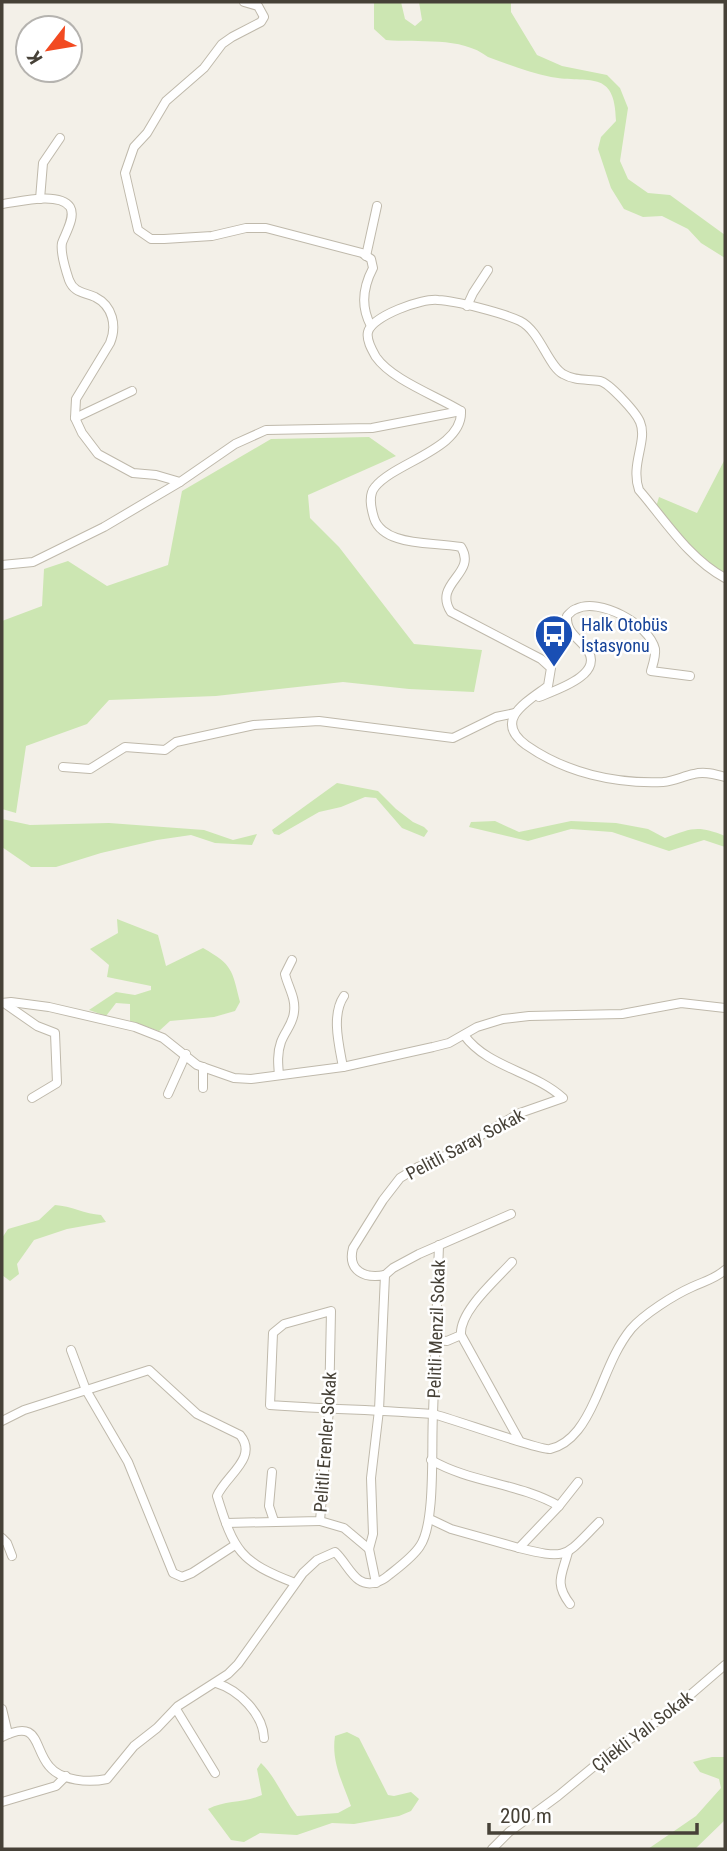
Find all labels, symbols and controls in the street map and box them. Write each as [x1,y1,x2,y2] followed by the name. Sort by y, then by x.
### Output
[14,14,84,84] north arrow
[22,47,47,68] text: K
[533,613,575,668] bus stop icon: Halk Otobüs İstasyonu
[581,614,668,656] place label: Halk Otobüs İstasyonu
[402,1104,528,1184] street label: Pelitli Saray Sokak
[423,1259,449,1399] street label: Pelitli Menzil Sokak
[310,1371,340,1513] street label: Pelitli Erenler Sokak
[588,1686,696,1776] street label: Çilekli Yalı Sokak
[489,1792,697,1836] scale bar
[500,1804,552,1828] text: 200 m

